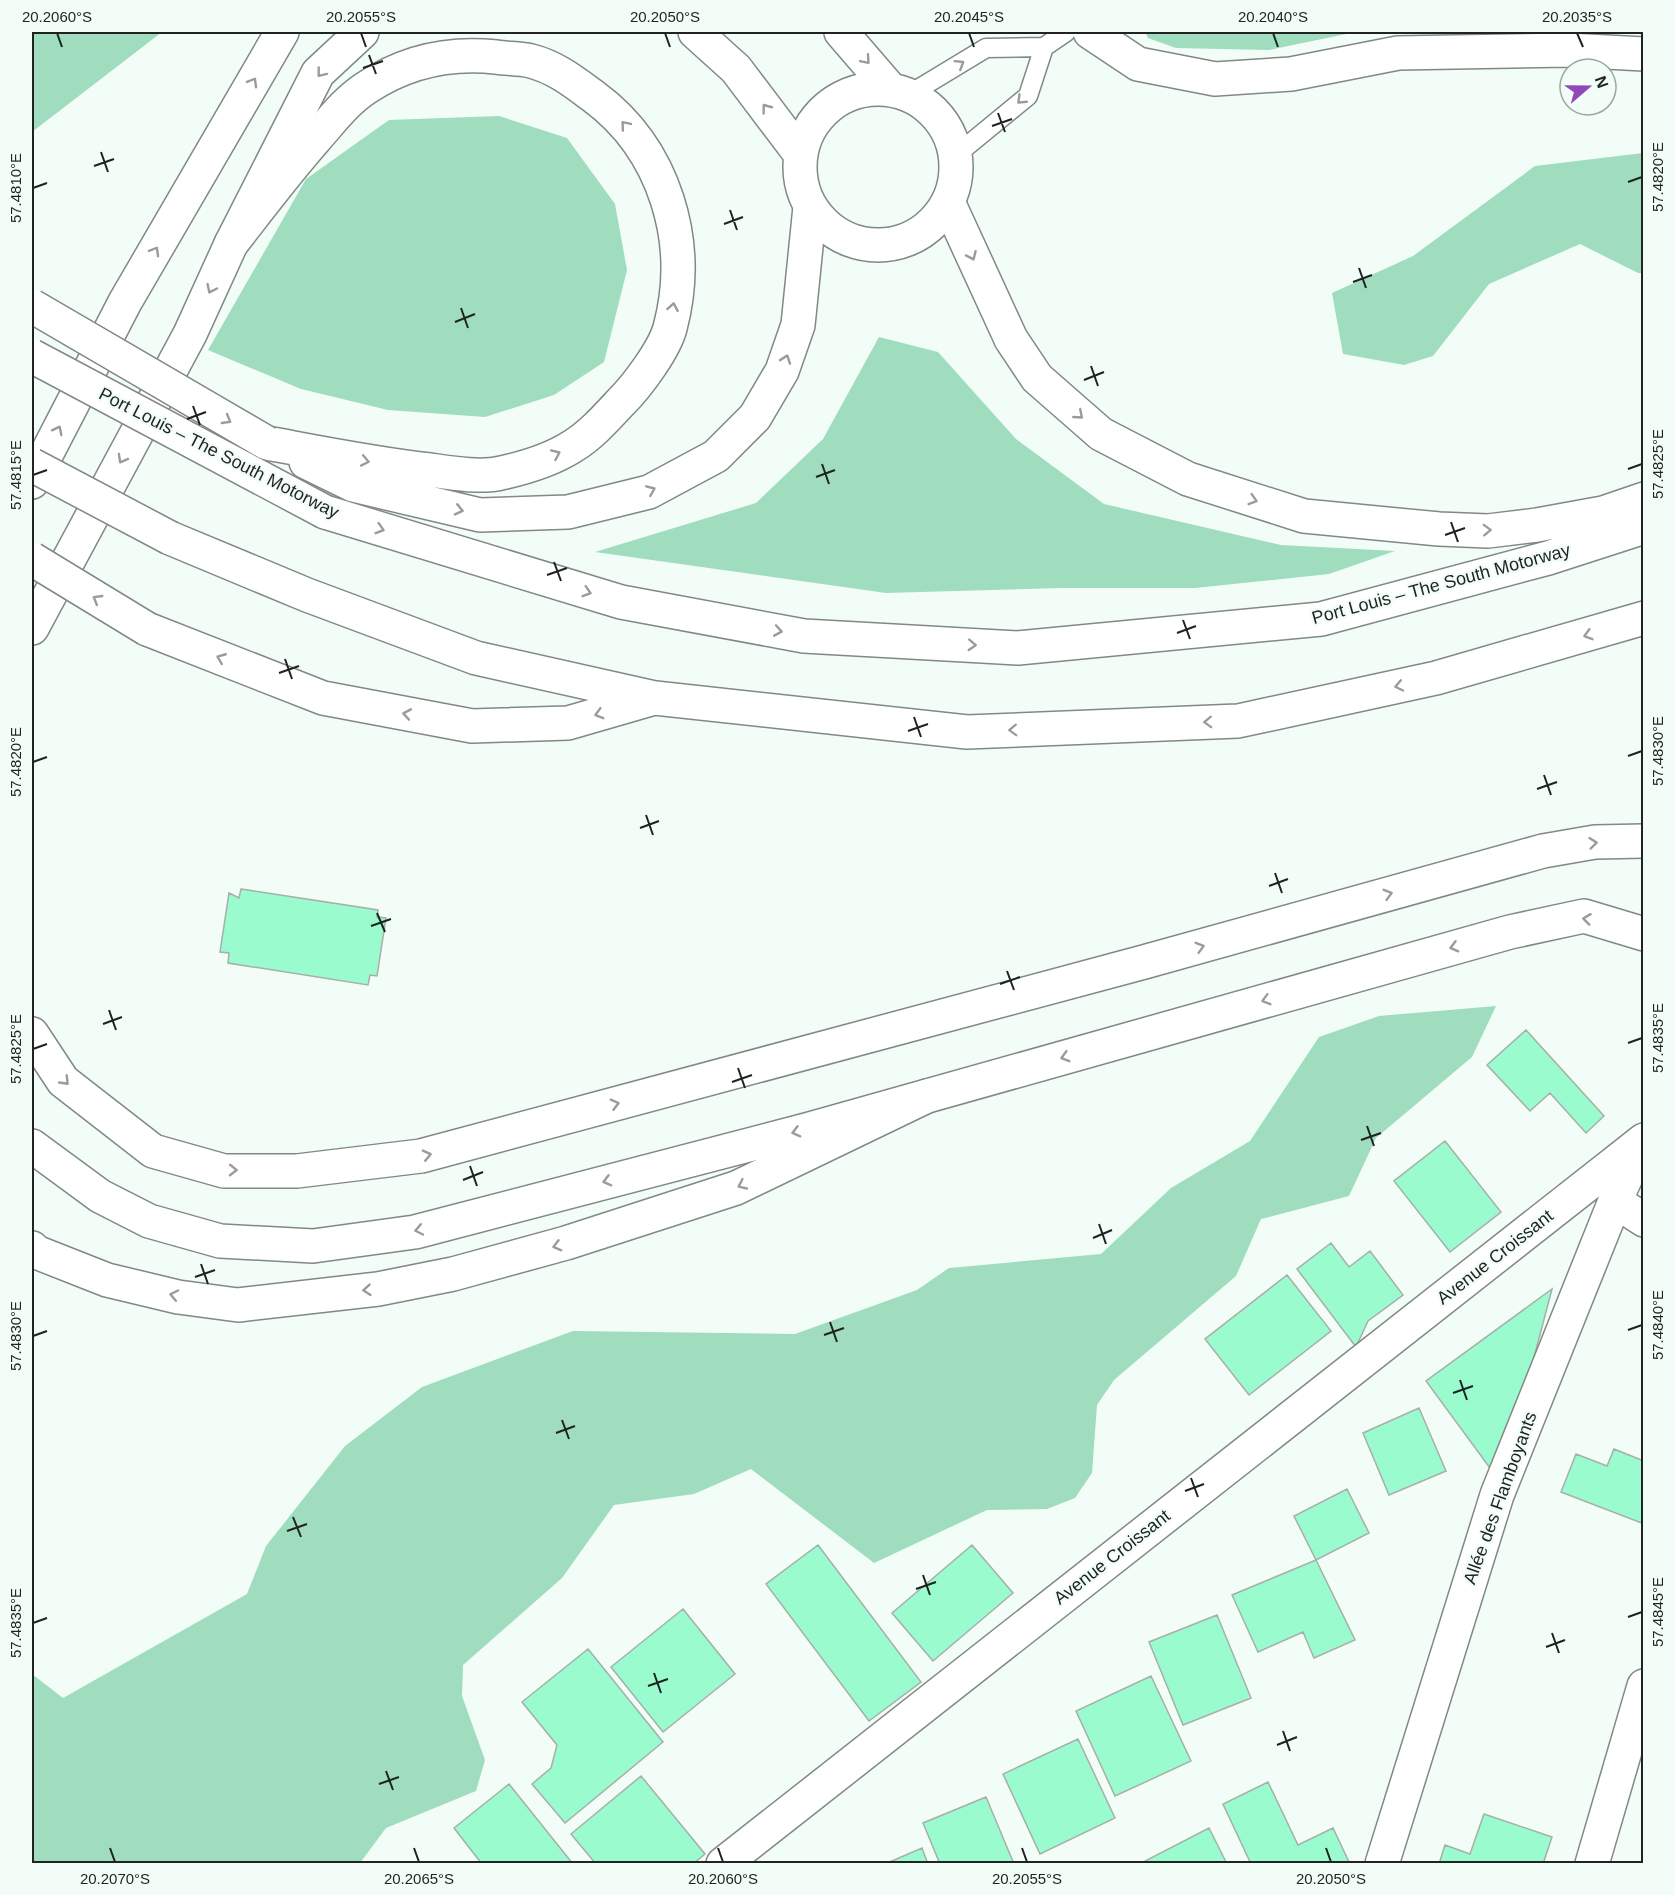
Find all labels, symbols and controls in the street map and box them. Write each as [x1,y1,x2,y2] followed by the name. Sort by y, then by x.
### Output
[22,8,92,25] text: 20.2060°S
[326,8,396,25] text: 20.2055°S
[630,8,700,25] text: 20.2050°S
[934,8,1004,25] text: 20.2045°S
[1238,8,1308,25] text: 20.2040°S
[1542,8,1612,25] text: 20.2035°S
[859,53,870,64] one-way arrow
[1558,57,1618,117] north arrow
[954,59,964,71] one-way arrow
[317,66,328,77] one-way arrow
[1592,74,1612,90] text: N
[245,78,257,89] one-way arrow
[1018,93,1028,104] one-way arrow
[762,104,773,115] one-way arrow
[622,121,633,132] one-way arrow
[1649,142,1666,212] text: 57.4820°E
[7,153,24,223] text: 57.4810°E
[147,247,159,257] one-way arrow
[965,249,977,260] one-way arrow
[206,283,218,294] one-way arrow
[666,302,679,312] one-way arrow
[779,354,792,365] one-way arrow
[96,384,342,522] street label: Port Louis – The South Motorway
[1072,408,1083,419] one-way arrow
[221,413,231,424] one-way arrow
[51,425,63,436] one-way arrow
[1649,429,1666,499] text: 57.4825°E
[7,440,24,510] text: 57.4815°E
[550,449,561,461] one-way arrow
[118,453,129,464] one-way arrow
[360,454,370,467] one-way arrow
[644,485,655,497] one-way arrow
[1247,493,1258,505] one-way arrow
[454,503,464,516] one-way arrow
[375,522,385,534] one-way arrow
[1482,523,1491,536] one-way arrow
[1310,540,1572,628] street label: Port Louis – The South Motorway
[581,585,592,597] one-way arrow
[93,594,103,606] one-way arrow
[773,624,783,637] one-way arrow
[1583,628,1593,640] one-way arrow
[968,639,977,652] one-way arrow
[216,653,227,665] one-way arrow
[1395,679,1405,692] one-way arrow
[594,707,605,719] one-way arrow
[402,708,412,721] one-way arrow
[1204,715,1213,728] one-way arrow
[1649,716,1666,786] text: 57.4830°E
[1009,723,1018,736] one-way arrow
[7,727,24,797] text: 57.4820°E
[1588,838,1598,850] one-way arrow
[1383,889,1393,902] one-way arrow
[1582,913,1592,926] one-way arrow
[1449,940,1460,952] one-way arrow
[1195,941,1205,954] one-way arrow
[1261,993,1272,1005] one-way arrow
[1649,1003,1666,1073] text: 57.4835°E
[7,1014,24,1084] text: 57.4825°E
[1060,1050,1071,1062] one-way arrow
[58,1074,69,1085] one-way arrow
[609,1099,620,1111] one-way arrow
[791,1125,801,1138] one-way arrow
[422,1149,432,1162] one-way arrow
[228,1164,237,1177] one-way arrow
[602,1174,612,1187] one-way arrow
[738,1178,749,1190] one-way arrow
[1433,1205,1557,1309] street label: Avenue Croissant
[414,1223,424,1236] one-way arrow
[552,1238,562,1251] one-way arrow
[363,1283,372,1296] one-way arrow
[169,1289,179,1302] one-way arrow
[1649,1290,1666,1360] text: 57.4840°E
[7,1301,24,1371] text: 57.4830°E
[1459,1409,1541,1587] street label: Allée des Flamboyants
[1050,1505,1174,1609] street label: Avenue Croissant
[1649,1577,1666,1647] text: 57.4845°E
[7,1588,24,1658] text: 57.4835°E
[80,1870,150,1887] text: 20.2070°S
[384,1870,454,1887] text: 20.2065°S
[688,1870,758,1887] text: 20.2060°S
[992,1870,1062,1887] text: 20.2055°S
[1296,1870,1366,1887] text: 20.2050°S

